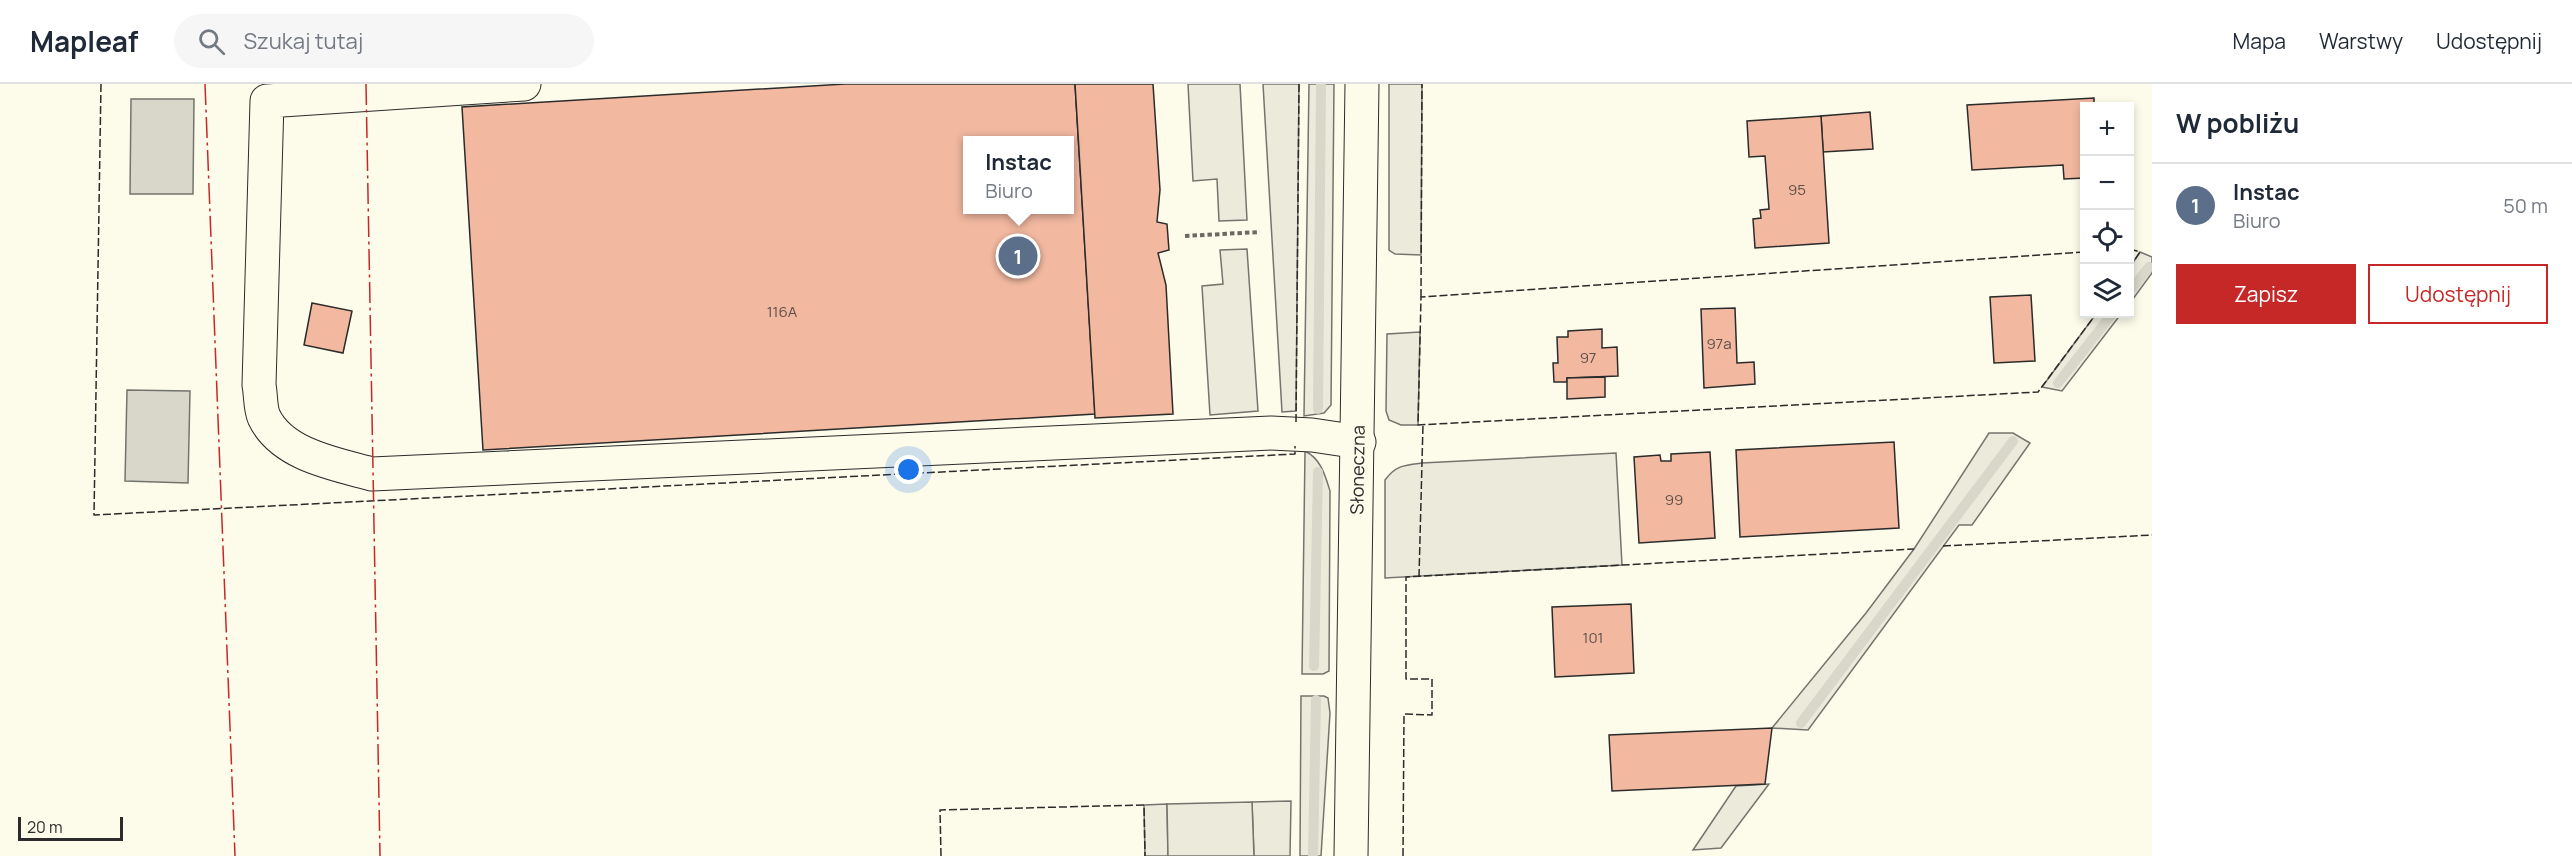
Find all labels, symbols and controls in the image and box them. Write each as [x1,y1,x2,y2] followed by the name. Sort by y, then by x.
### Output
[174,14,594,68] search box
[30,22,138,60] text: Mapleaf
[195,25,228,58] icon: search
[243,26,363,56] text: Szukaj tutaj
[2233,27,2286,55] text: Mapa
[2319,27,2403,55] text: Warstwy
[2436,27,2542,55] text: Udostępnij
[2080,102,2134,318] map controls
[2080,102,2134,156] button: +
[2176,105,2299,141] text: W pobliżu
[963,136,1074,214] popup
[985,147,1052,177] text: Instac
[2080,156,2134,210] button: −
[985,177,1033,204] text: Biuro
[2233,177,2300,207] text: Instac
[1788,179,1806,200] house number: 95
[2191,192,2200,219] text: 1
[2503,192,2548,219] text: 50 m
[2233,207,2281,234] text: Biuro
[2080,210,2134,264] button: locate
[998,234,1038,279] pin: 1
[2080,264,2134,318] button: layers
[2176,264,2356,324] button: Zapisz
[2368,264,2548,324] button: Udostępnij
[767,301,798,322] house number: 116A
[1707,333,1731,354] house number: 97a
[1580,347,1596,368] house number: 97
[1344,425,1370,515] street label: Słoneczna
[894,455,923,484] your location
[1665,489,1683,510] house number: 99
[1583,627,1603,648] house number: 101
[18,814,123,842] scale bar
[27,816,63,838] text: 20 m

